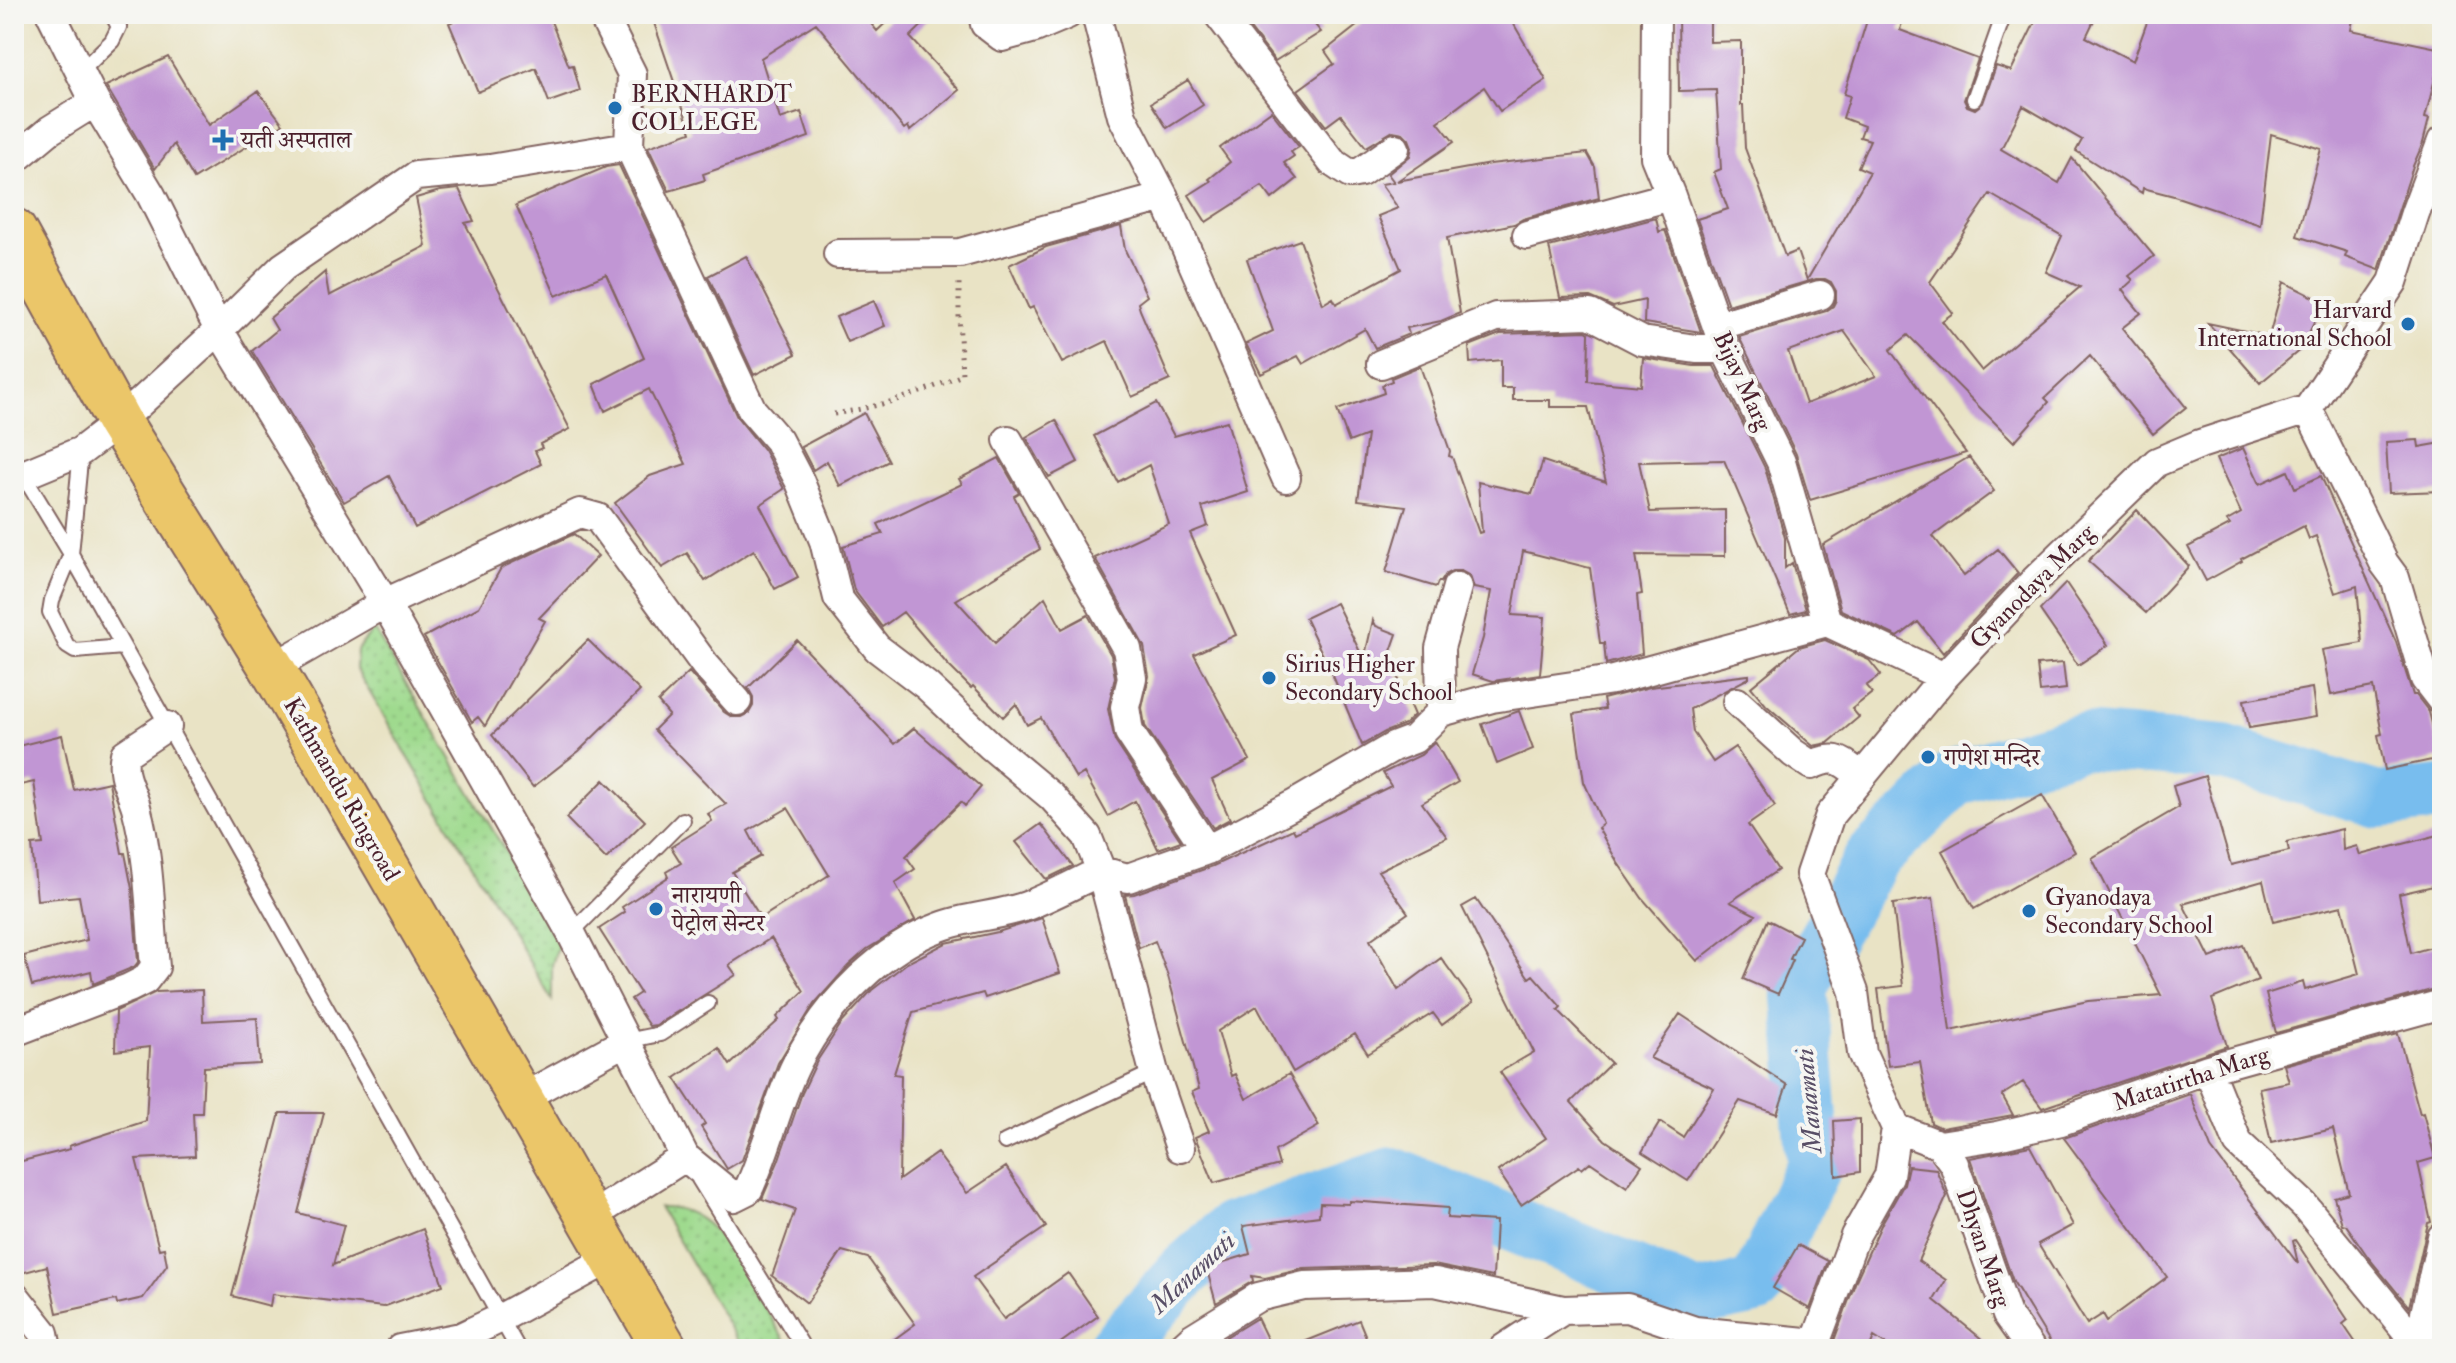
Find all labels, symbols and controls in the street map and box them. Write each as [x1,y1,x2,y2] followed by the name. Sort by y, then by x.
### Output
[631,79,792,138] place label: BERNHARDT COLLEGE
[606,99,624,117] marker: BERNHARDT COLLEGE
[240,125,353,156] place label: यती अस्पताल
[212,129,234,151] marker: यती अस्पताल
[2197,295,2392,354] place label: Harvard International School
[2399,315,2417,333] marker: Harvard International School
[1706,326,1780,437] street label: Bijay Marg
[1963,516,2102,656] street label: Gyanodaya Marg
[1285,649,1453,708] place label: Sirius Higher Secondary School
[1260,669,1278,687] marker: Sirius Higher Secondary School
[276,692,407,887] street label: Kathmandu Ringroad
[1943,742,2041,773] place label: गणेश मन्दिर
[1919,748,1937,766] marker: गणेश मन्दिर
[671,880,766,939] place label: नारायणी पेट्रोल सेन्टर
[2045,882,2213,941] place label: Gyanodaya Secondary School
[647,900,665,918] marker: नारायणी पेट्रोल सेन्टर
[2020,902,2038,920] marker: Gyanodaya Secondary School
[2109,1038,2274,1118] street label: Matatirtha Marg
[1788,1047,1830,1157] water label: Manamati
[1949,1185,2019,1313] street label: Dhyan Marg
[1142,1225,1242,1322] water label: Manamati

